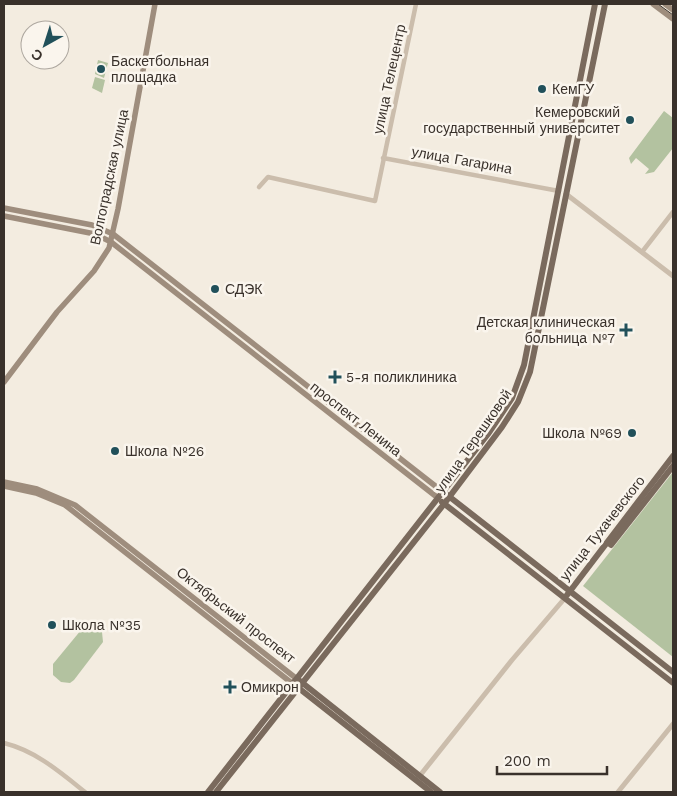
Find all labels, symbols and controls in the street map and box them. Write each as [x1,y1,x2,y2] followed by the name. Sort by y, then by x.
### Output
[20,20,70,70] north arrow
[370,22,408,135] street label: улица Телецентр
[28,46,46,65] text: С
[111,53,209,85] place label: Баскетбольная площадка
[95,63,107,75] marker: Баскетбольная площадка
[552,81,594,97] place label: КемГУ
[536,83,548,95] marker: КемГУ
[423,104,621,136] place label: Кемеровский государственный университет
[87,107,131,246] street label: Волгоградская улица
[624,114,636,126] marker: Кемеровский государственный университет
[411,143,514,177] street label: улица Гагарина
[225,281,263,297] place label: СДЭК
[209,283,221,295] marker: СДЭК
[477,314,615,346] place label: Детская клиническая больница №7
[619,323,633,337] marker: Детская клиническая больница №7
[346,369,457,385] place label: 5-я поликлиника
[328,370,342,384] marker: 5-я поликлиника
[307,379,405,460] street label: проспект Ленина
[431,386,515,496] street label: улица Терешковой
[542,425,622,441] place label: Школа №69
[626,427,638,439] marker: Школа №69
[125,443,204,459] place label: Школа №26
[109,445,121,457] marker: Школа №26
[556,472,648,584] street label: улица Тухачевского
[174,564,299,667] street label: Октябрьский проспект
[62,617,141,633] place label: Школа №35
[46,619,58,631] marker: Школа №35
[241,679,299,695] place label: Омикрон
[223,680,237,694] marker: Омикрон
[497,744,607,776] scale bar
[504,752,551,770] text: 200 m

